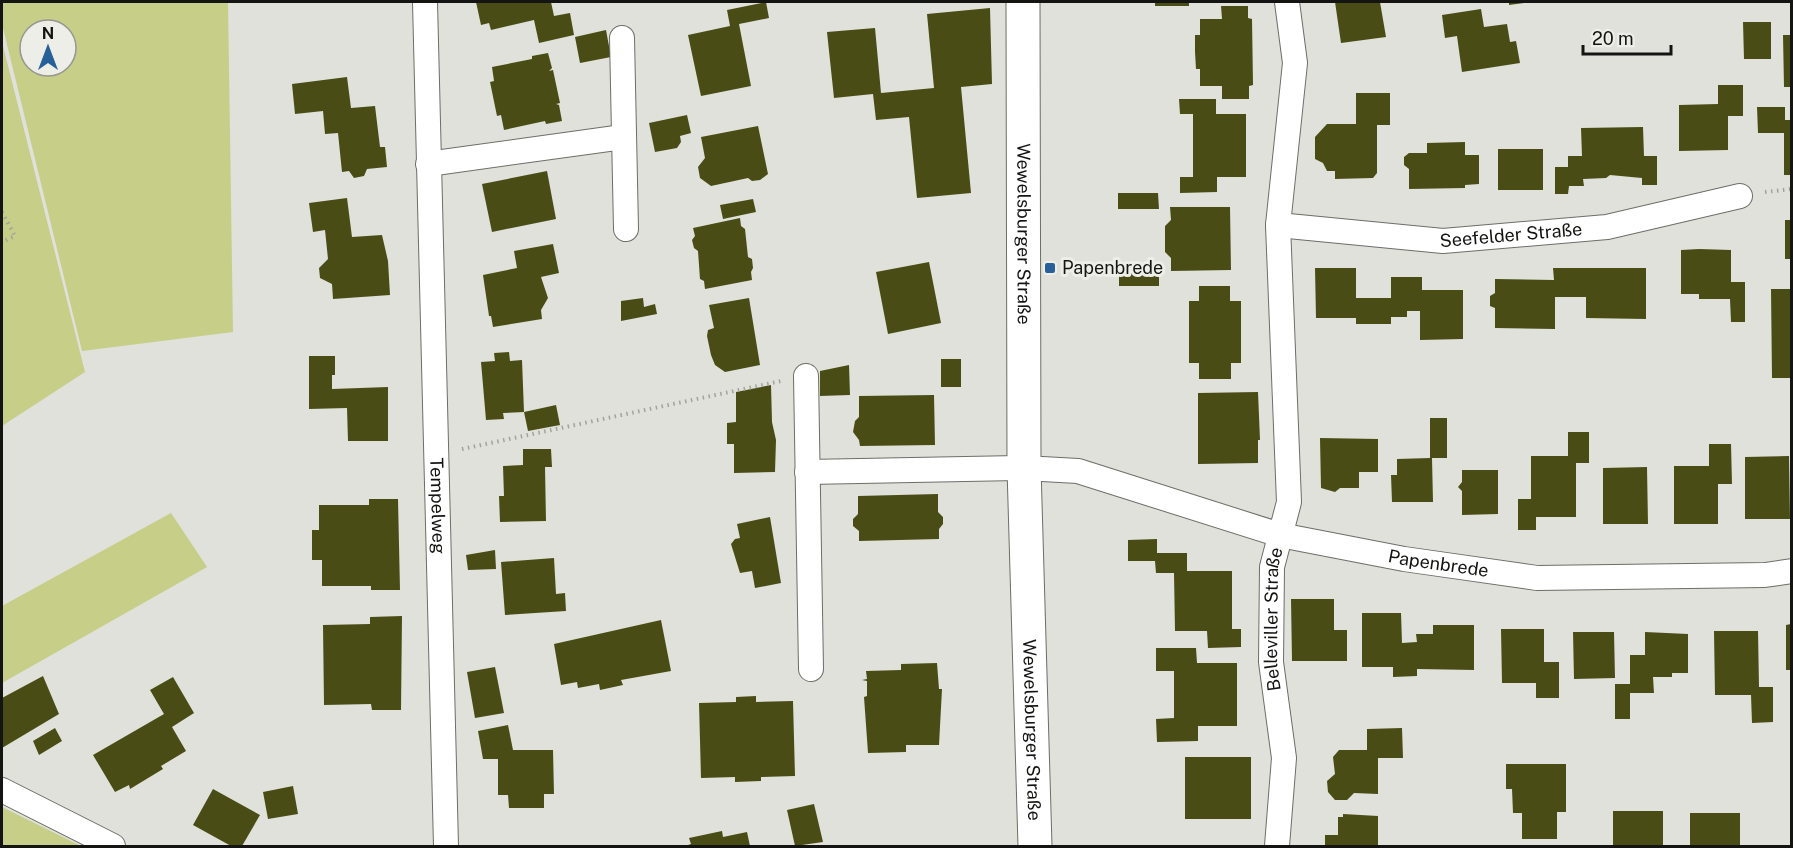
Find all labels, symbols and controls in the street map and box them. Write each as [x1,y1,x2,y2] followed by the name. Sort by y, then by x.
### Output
[18,18,78,78] north arrow
[1583,18,1672,56] scale bar
[42,24,54,43] text: N
[1592,28,1634,49] text: 20 m
[1013,143,1035,325] street label: Wewelsburger Straße
[1439,218,1583,251] street label: Seefelder Straße
[1062,257,1163,278] place label: Papenbrede
[1043,261,1057,275] marker: Papenbrede
[426,457,450,554] street label: Tempelweg
[1260,545,1287,693] street label: Belleviller Straße
[1386,545,1490,581] street label: Papenbrede
[1019,639,1045,821] street label: Wewelsburger Straße

